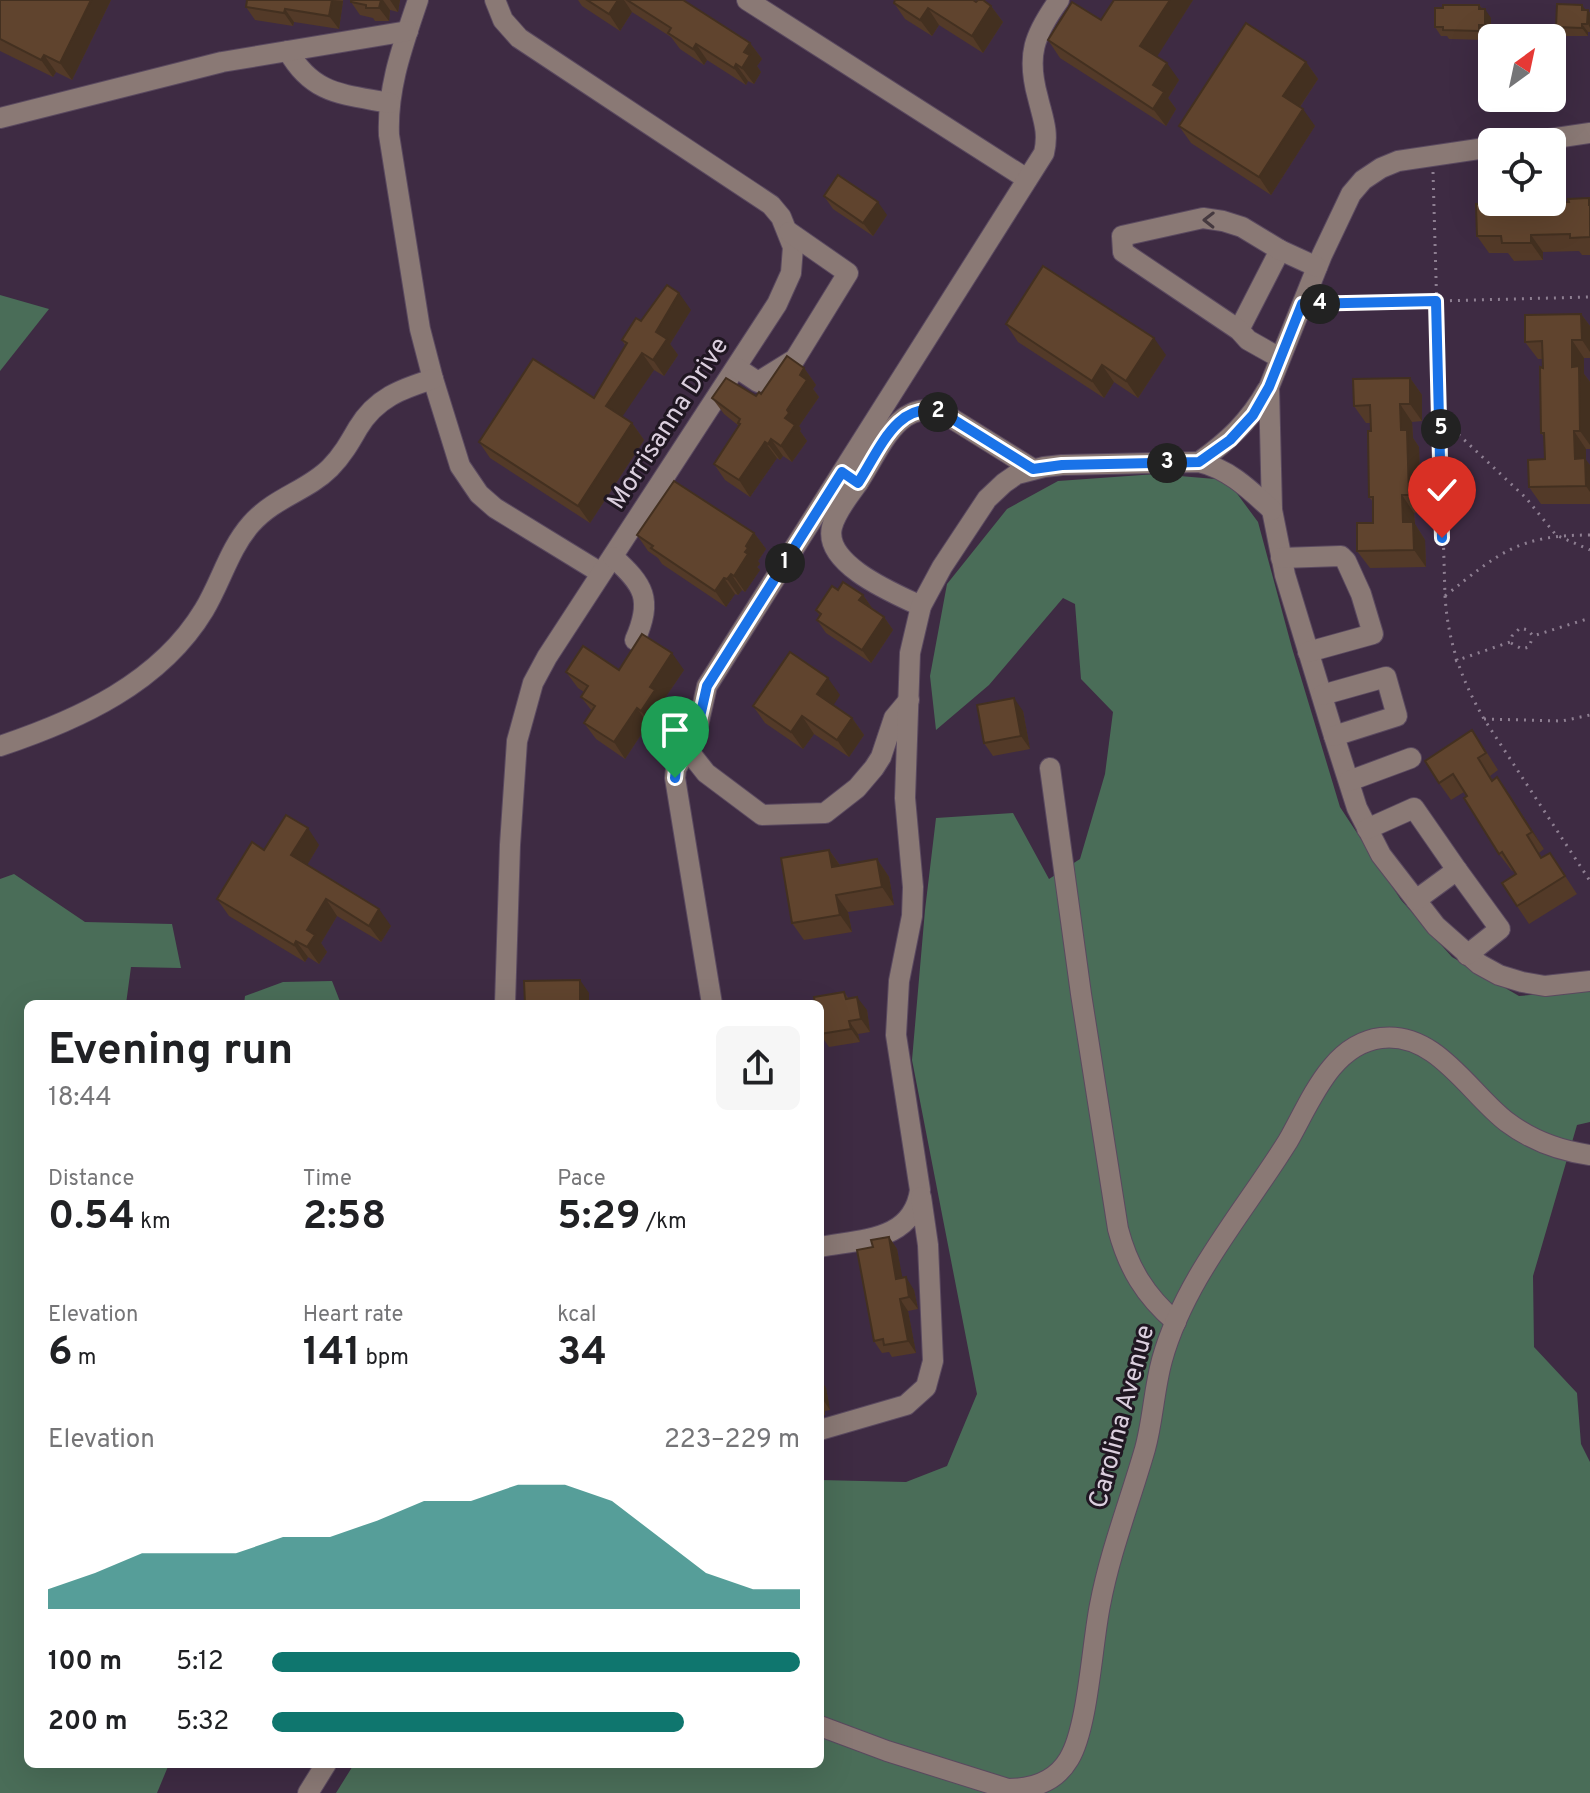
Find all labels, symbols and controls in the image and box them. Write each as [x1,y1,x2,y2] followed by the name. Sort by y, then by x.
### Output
[1478,24,1566,112] north arrow
[1478,24,1566,216] map controls
[1478,128,1566,216] button: locate
[1202,212,1215,229] one-way arrow
[1300,284,1340,324] pin: 4
[1313,290,1327,317] text: 4
[601,332,737,516] street label: Morrisanna Drive
[918,392,958,432] pin: 2
[931,398,945,425] text: 2
[1421,409,1461,449] pin: 5
[1434,415,1448,442] text: 5
[1147,443,1187,483] pin: 3
[1160,449,1174,476] text: 3
[1408,456,1476,538] pin
[1420,468,1464,512] icon: check
[765,543,805,583] pin: 1
[781,549,789,576] text: 1
[641,696,709,778] pin
[653,708,697,752] icon: arrive
[48,1024,293,1080] text: Evening run
[716,1026,800,1110] button: share
[48,1082,112,1115] text: 18:44
[48,1166,134,1193] text: Distance
[303,1166,352,1193] text: Time
[557,1166,606,1193] text: Pace
[48,1193,135,1243] text: 0.54
[303,1193,386,1243] text: 2:58
[557,1193,641,1243] text: 5:29
[135,1209,171,1236] text: km
[641,1209,687,1236] text: /km
[48,1302,138,1329] text: Elevation
[303,1302,403,1329] text: Heart rate
[557,1302,596,1329] text: kcal
[1083,1322,1163,1512] street label: Carolina Avenue
[48,1329,73,1379] text: 6
[303,1329,360,1379] text: 141
[557,1329,607,1379] text: 34
[73,1345,96,1372] text: m
[360,1345,409,1372] text: bpm
[48,1424,155,1457] text: Elevation
[664,1424,800,1457] text: 223–229 m
[48,1646,122,1679] text: 100 m
[176,1646,224,1679] text: 5:12
[48,1706,127,1739] text: 200 m
[176,1706,229,1739] text: 5:32

